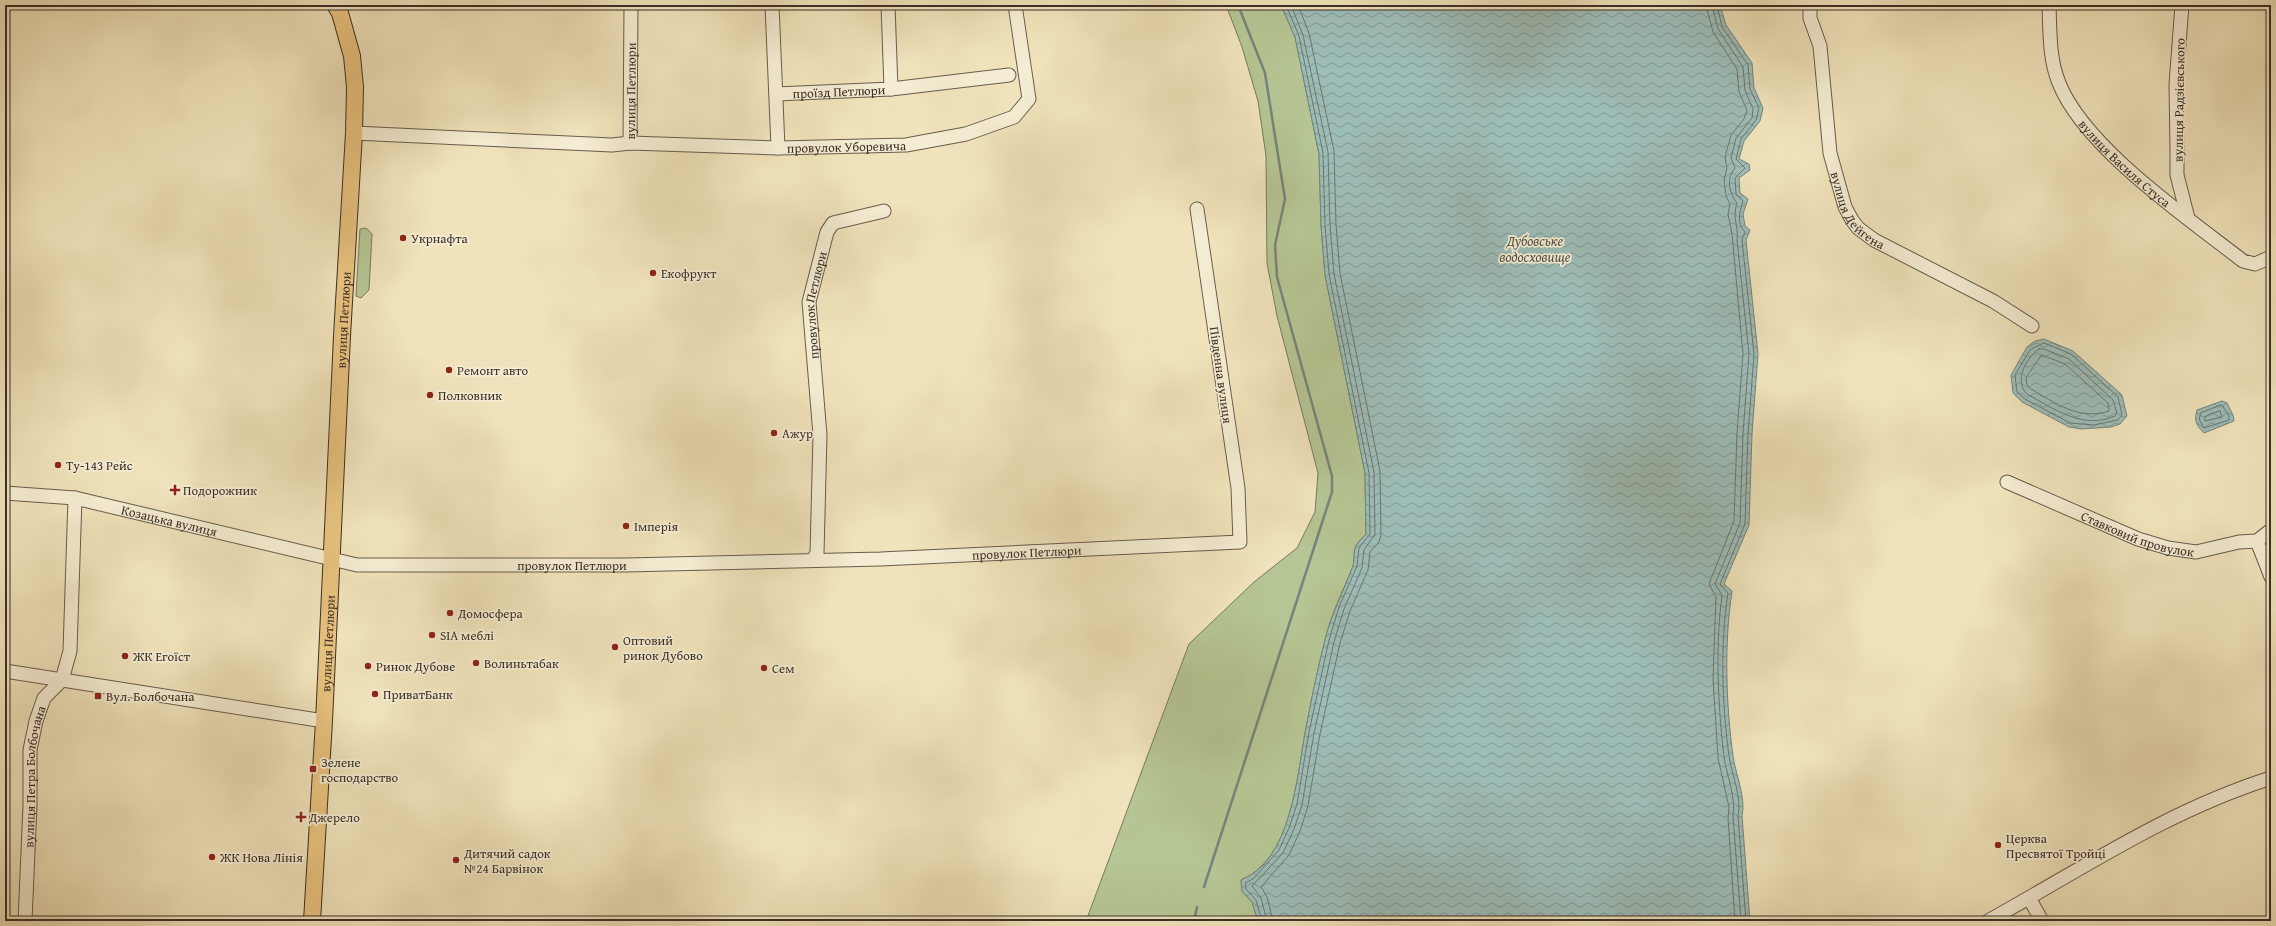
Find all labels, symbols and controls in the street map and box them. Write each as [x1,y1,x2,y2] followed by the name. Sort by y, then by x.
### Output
[2168,38,2190,162] street label: вулиця Радзієвського
[621,42,640,139] street label: вулиця Петлюри
[792,80,886,103] street label: проїзд Петлюри
[2074,115,2176,212] street label: вулиця Василя Стуса
[787,135,907,157] street label: провулок Уборевича
[1826,169,1889,254] street label: вулиця Дейгена
[411,229,468,248] place label: Укрнафта
[1500,231,1571,267] water label: Дубовське водосховище
[398,233,408,243] marker: Укрнафта
[800,249,831,360] street label: провулок Петлюри
[661,264,717,283] place label: Екофрукт
[648,268,658,278] marker: Екофрукт
[331,271,355,369] street label: вулиця Петлюри
[1205,325,1237,425] street label: Південна вулиця
[457,361,528,380] place label: Ремонт авто
[444,365,454,375] marker: Ремонт авто
[438,386,502,405] place label: Полковник
[425,390,435,400] marker: Полковник
[782,424,813,443] place label: Ажур
[769,428,779,438] marker: Ажур
[66,456,133,475] place label: Ту-143 Рейс
[53,460,63,470] marker: Ту-143 Рейс
[183,481,257,500] place label: Подорожник
[170,485,180,495] marker: Подорожник
[119,500,219,541] street label: Козацька вулиця
[2078,506,2195,561] street label: Ставковий провулок
[634,517,678,536] place label: Імперія
[621,521,631,531] marker: Імперія
[972,540,1082,564] street label: провулок Петлюри
[517,556,627,575] street label: провулок Петлюри
[316,594,339,692] street label: вулиця Петлюри
[457,604,523,623] place label: Домосфера
[445,608,455,618] marker: Домосфера
[440,626,494,645] place label: SIA меблі
[427,630,437,640] marker: SIA меблі
[623,631,703,665] place label: Оптовий ринок Дубово
[610,642,620,652] marker: Оптовий ринок Дубово
[132,647,191,666] place label: ЖК Егоїст
[120,651,130,661] marker: ЖК Егоїст
[484,654,559,673] place label: Волиньтабак
[376,657,455,676] place label: Ринок Дубове
[471,658,481,668] marker: Волиньтабак
[772,659,794,678] place label: Сем
[363,661,373,671] marker: Ринок Дубове
[759,663,769,673] marker: Сем
[383,685,453,704] place label: ПриватБанк
[106,687,195,706] place label: Вул. Болбочана
[370,689,380,699] marker: ПриватБанк
[93,691,103,701] marker: Вул. Болбочана
[19,702,50,848] street label: вулиця Петра Болбочана
[321,753,399,787] place label: Зелене господарство
[308,764,318,774] marker: Зелене господарство
[308,808,360,827] place label: Джерело
[296,812,306,822] marker: Джерело
[2006,829,2106,863] place label: Церква Пресвятої Тройці
[1993,840,2003,850] marker: Церква Пресвятої Тройці
[463,844,551,878] place label: Дитячий садок №24 Барвінок
[219,848,303,867] place label: ЖК Нова Лінія
[207,852,217,862] marker: ЖК Нова Лінія
[451,855,461,865] marker: Дитячий садок №24 Барвінок

